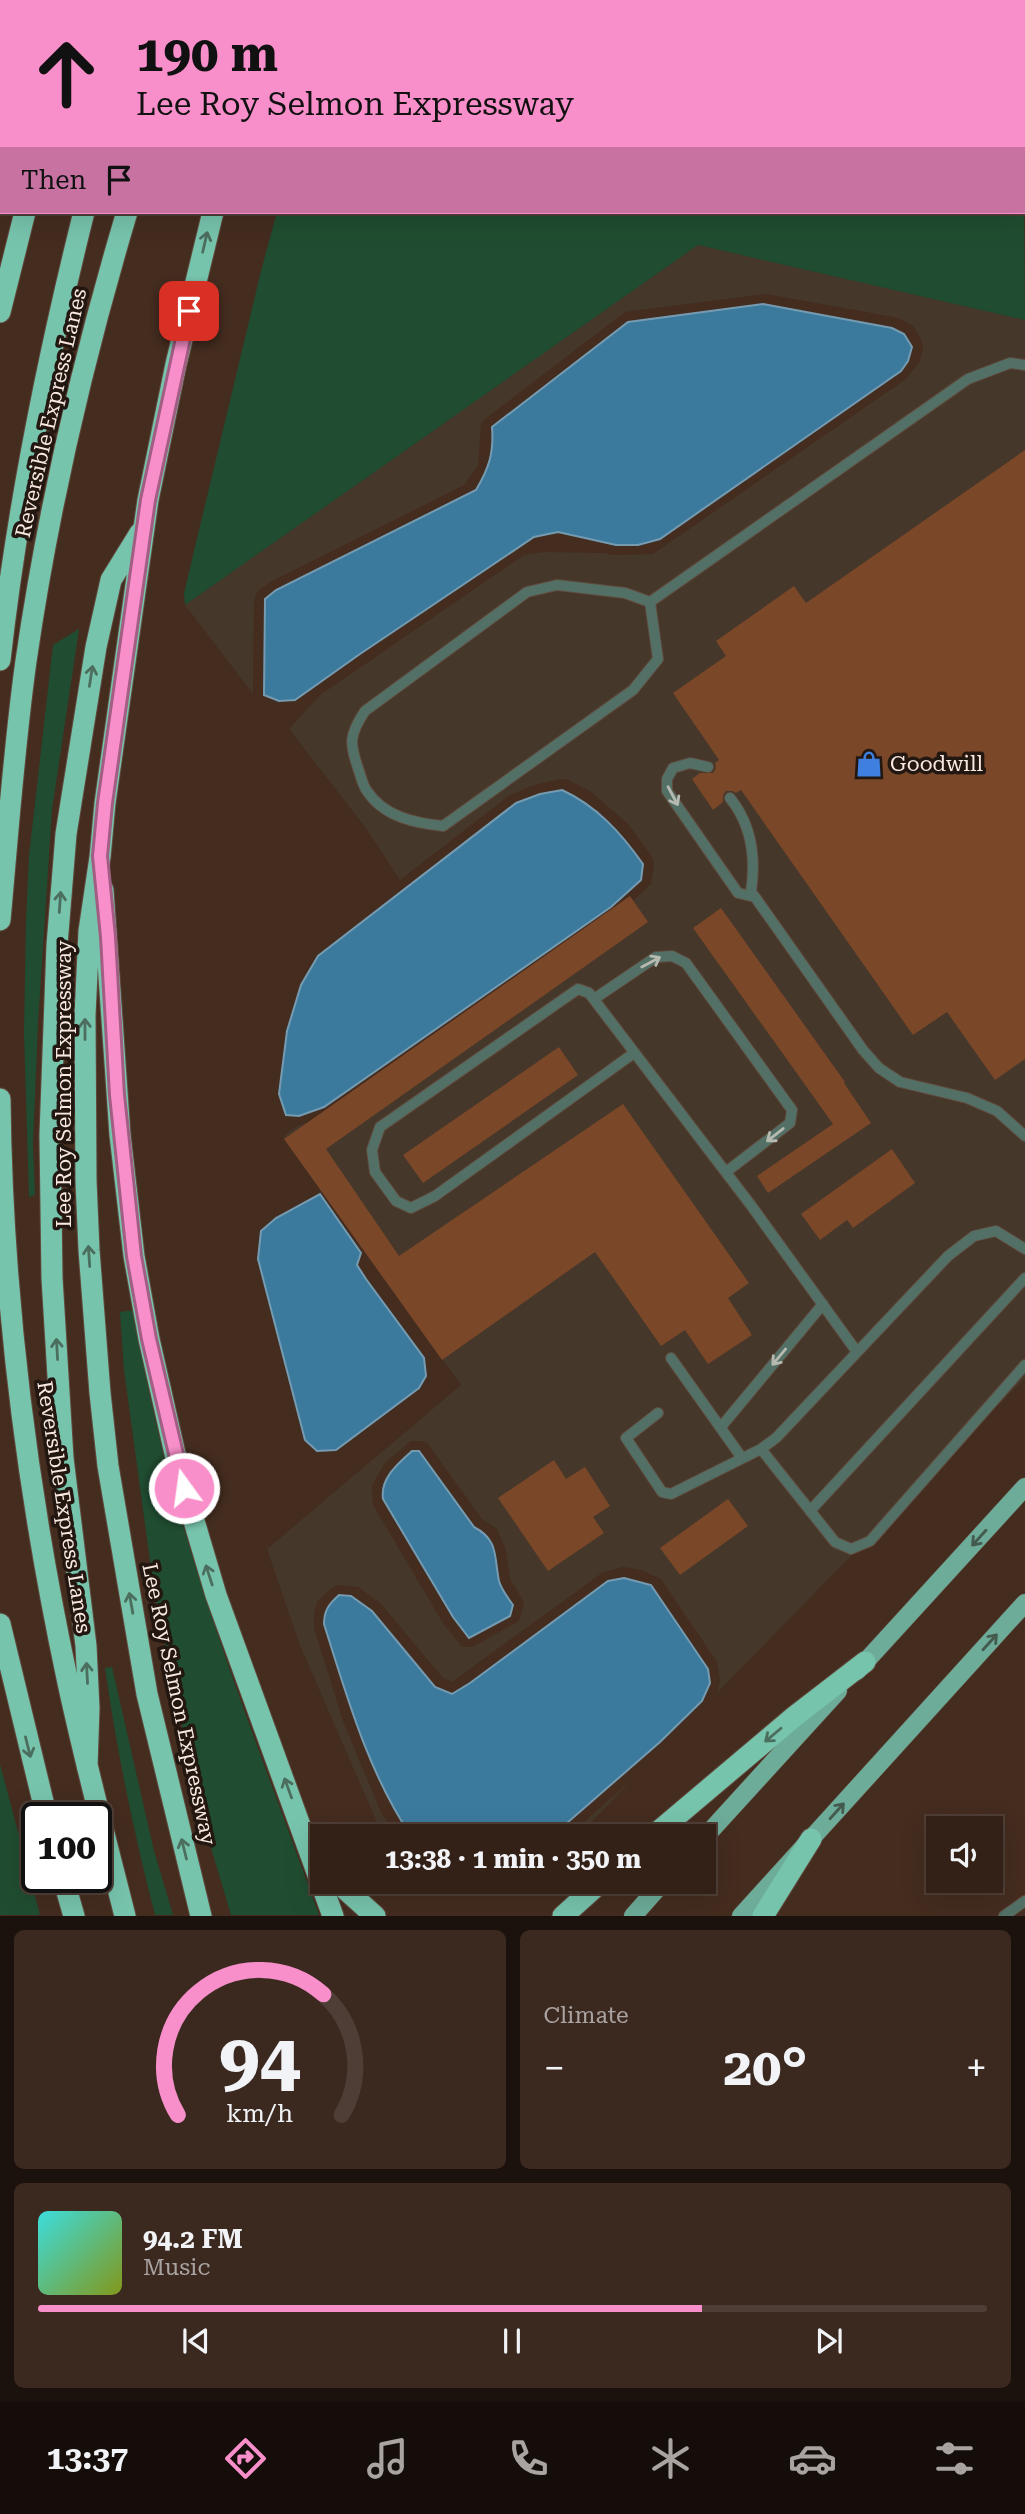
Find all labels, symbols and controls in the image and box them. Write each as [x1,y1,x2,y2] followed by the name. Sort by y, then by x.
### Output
[136,26,278,83] text: 190 m
[21,28,112,119] icon: ahead
[136,85,574,123] text: Lee Roy Selmon Expressway
[100,161,138,199] icon: arrive
[21,165,86,195] text: Then
[199,231,212,254] one-way arrow
[159,281,219,341] pin
[11,286,91,540] street label: Reversible Express Lanes
[170,292,208,330] icon: arrive
[85,665,98,688] one-way arrow
[854,749,884,779] shop icon: Goodwill
[890,752,984,776] place label: Goodwill
[666,786,680,806] one-way arrow
[54,891,67,913] one-way arrow
[52,940,76,1228] street label: Lee Roy Selmon Expressway
[640,955,660,969] one-way arrow
[78,1017,92,1040] one-way arrow
[766,1127,785,1142] one-way arrow
[83,1245,96,1268] one-way arrow
[50,1338,63,1361] one-way arrow
[771,1348,787,1366] one-way arrow
[32,1379,96,1635] street label: Reversible Express Lanes
[147,1451,221,1525] position arrow
[971,1529,987,1547] one-way arrow
[137,1561,221,1848] street label: Lee Roy Selmon Expressway
[202,1564,215,1586] one-way arrow
[123,1592,137,1615] one-way arrow
[981,1634,998,1651] one-way arrow
[81,1662,94,1685] one-way arrow
[764,1727,782,1742] one-way arrow
[22,1735,35,1758] one-way arrow
[280,1778,293,1800] one-way arrow
[21,1802,112,1893] speed limit sign: 100
[828,1803,845,1820] one-way arrow
[926,1816,1003,1893] map controls
[926,1816,1003,1893] button: sound
[177,1838,190,1861] one-way arrow
[385,1844,641,1874] text: 13:38 · 1 min · 350 m
[544,2002,629,2029] text: Climate
[219,2019,301,2104] text: 94
[723,2037,807,2098] text: 20°
[544,2046,565,2090] text: −
[966,2046,987,2090] text: +
[226,2099,293,2128] text: km/h
[143,2224,243,2254] text: 94.2 FM
[143,2254,210,2281] text: Music
[177,2322,215,2360] icon: previous
[493,2322,531,2360] icon: pause
[810,2322,848,2360] icon: next
[221,2434,270,2483] icon: directions
[363,2434,412,2483] icon: music
[504,2434,553,2483] icon: phone
[646,2434,695,2483] icon: climate
[788,2434,837,2483] icon: car
[930,2434,979,2483] icon: filters
[46,2439,128,2477] text: 13:37

